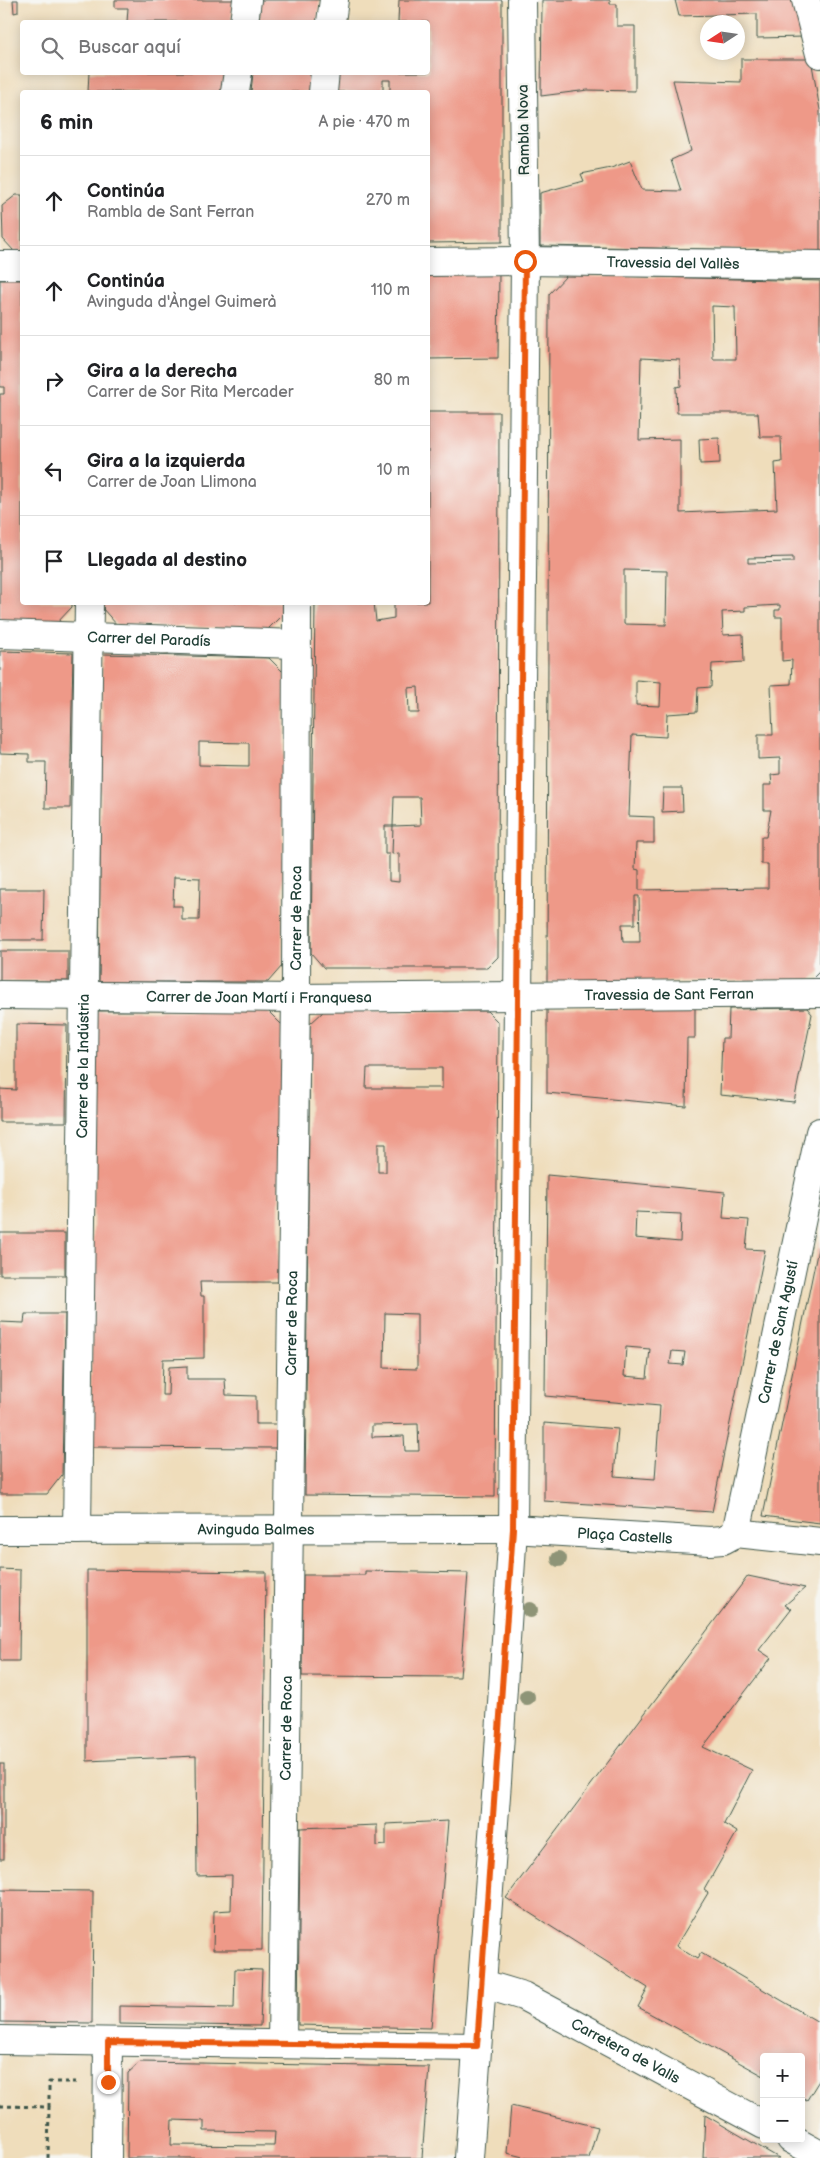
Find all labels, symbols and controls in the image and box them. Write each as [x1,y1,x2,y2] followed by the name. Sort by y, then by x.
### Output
[700,15,745,60] north arrow
[20,20,430,75] search box
[38,34,66,62] icon: search
[78,36,181,59] text: Buscar aquí
[514,84,534,176] street label: Rambla Nova
[40,110,93,135] text: 6 min
[318,113,410,132] text: A pie · 470 m
[87,180,165,203] text: Continúa
[40,187,68,215] icon: ahead
[366,191,410,210] text: 270 m
[87,203,254,222] text: Rambla de Sant Ferran
[514,250,537,273] route start
[606,253,740,273] street label: Travessia del Vallès
[87,270,165,293] text: Continúa
[40,277,68,305] icon: ahead
[371,281,410,300] text: 110 m
[87,293,277,312] text: Avinguda d'Àngel Guimerà
[87,360,237,383] text: Gira a la derecha
[40,367,68,395] icon: right
[374,371,410,390] text: 80 m
[87,383,293,402] text: Carrer de Sor Rita Mercader
[87,450,245,473] text: Gira a la izquierda
[40,457,68,485] icon: left
[377,461,410,480] text: 10 m
[87,473,257,492] text: Carrer de Joan Llimona
[40,547,68,575] icon: arrive
[87,549,247,572] text: Llegada al destino
[87,627,212,651] street label: Carrer del Paradís
[287,865,306,971] street label: Carrer de Roca
[584,984,754,1005] street label: Travessia de Sant Ferran
[146,987,372,1008] street label: Carrer de Joan Martí i Franquesa
[73,993,93,1139] street label: Carrer de la Indústria
[754,1259,802,1406] street label: Carrer de Sant Agustí
[281,1270,302,1376] street label: Carrer de Roca
[197,1520,315,1539] street label: Avinguda Balmes
[577,1523,674,1548] street label: Plaça Castells
[276,1675,296,1781] street label: Carrer de Roca
[568,2014,684,2088] street label: Carretera de Valls
[760,2053,805,2143] map controls
[760,2053,805,2098] button: +
[97,2071,120,2094] route end
[760,2098,805,2143] button: −

